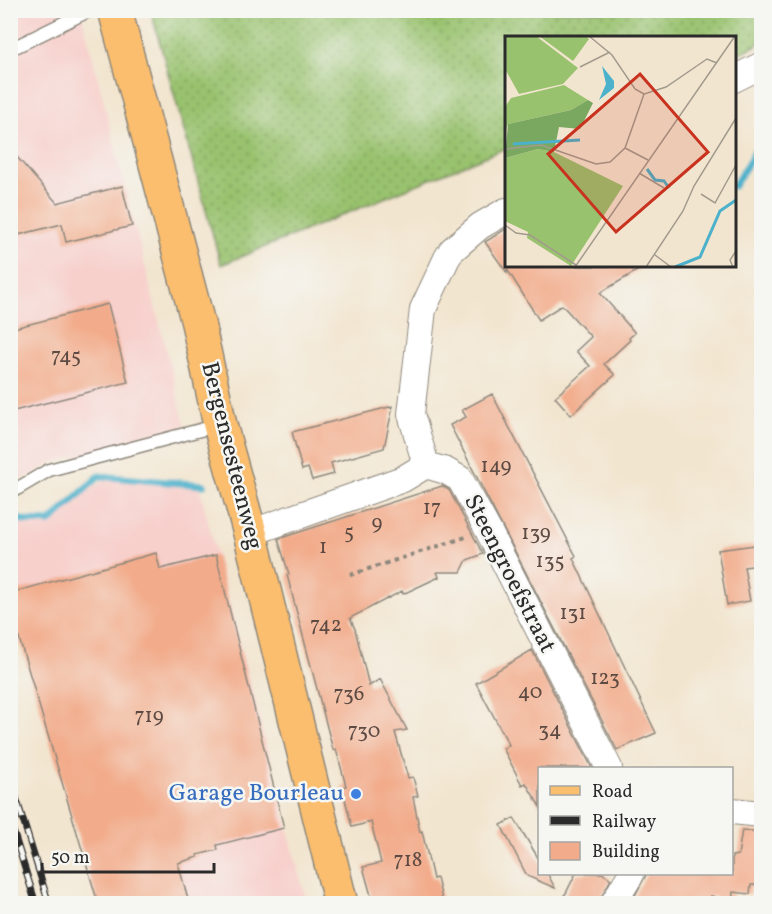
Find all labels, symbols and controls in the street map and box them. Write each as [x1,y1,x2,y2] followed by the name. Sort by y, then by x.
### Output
[505,36,736,267] inset map
[51,342,81,371] house number: 745
[191,358,271,554] street label: Bergensesteenweg
[481,452,512,481] house number: 149
[454,489,564,659] street label: Steengroefstraat
[423,494,441,523] house number: 17
[372,509,383,538] house number: 9
[344,518,354,547] house number: 5
[521,519,551,548] house number: 139
[319,533,327,562] house number: 1
[535,547,565,576] house number: 135
[559,599,587,628] house number: 131
[310,611,342,640] house number: 742
[590,664,620,693] house number: 123
[518,678,542,707] house number: 40
[334,680,364,709] house number: 736
[134,702,164,731] house number: 719
[538,716,562,745] house number: 34
[348,717,380,746] house number: 730
[538,767,733,875] legend
[169,777,344,811] place label: Garage Bourleau
[592,780,633,805] text: Road
[349,787,363,801] marker: Garage Bourleau
[592,810,656,835] text: Railway
[42,836,214,874] scale bar
[592,840,660,865] text: Building
[51,846,90,871] text: 50 m
[393,846,423,875] house number: 718

